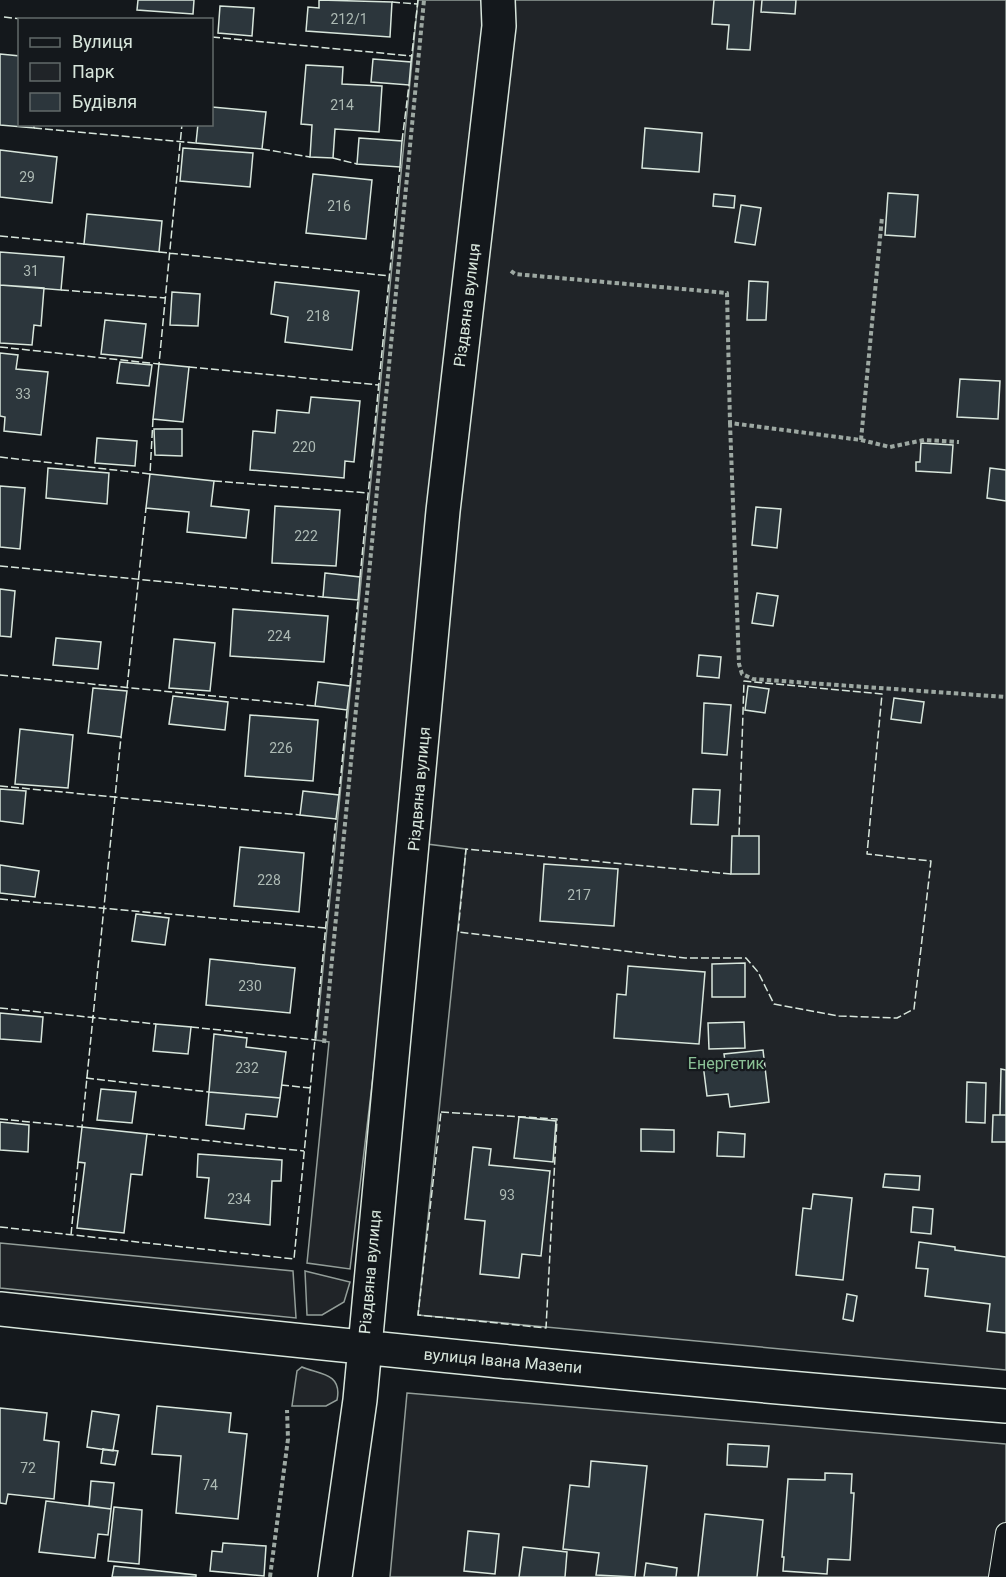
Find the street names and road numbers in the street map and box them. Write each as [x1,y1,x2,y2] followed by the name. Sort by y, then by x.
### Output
[450,242,484,368] street label: Різдвяна вулиця
[404,726,434,852] street label: Різдвяна вулиця
[355,1209,385,1335] street label: Різдвяна вулиця
[423,1345,583,1377] street label: вулиця Івана Мазепи

